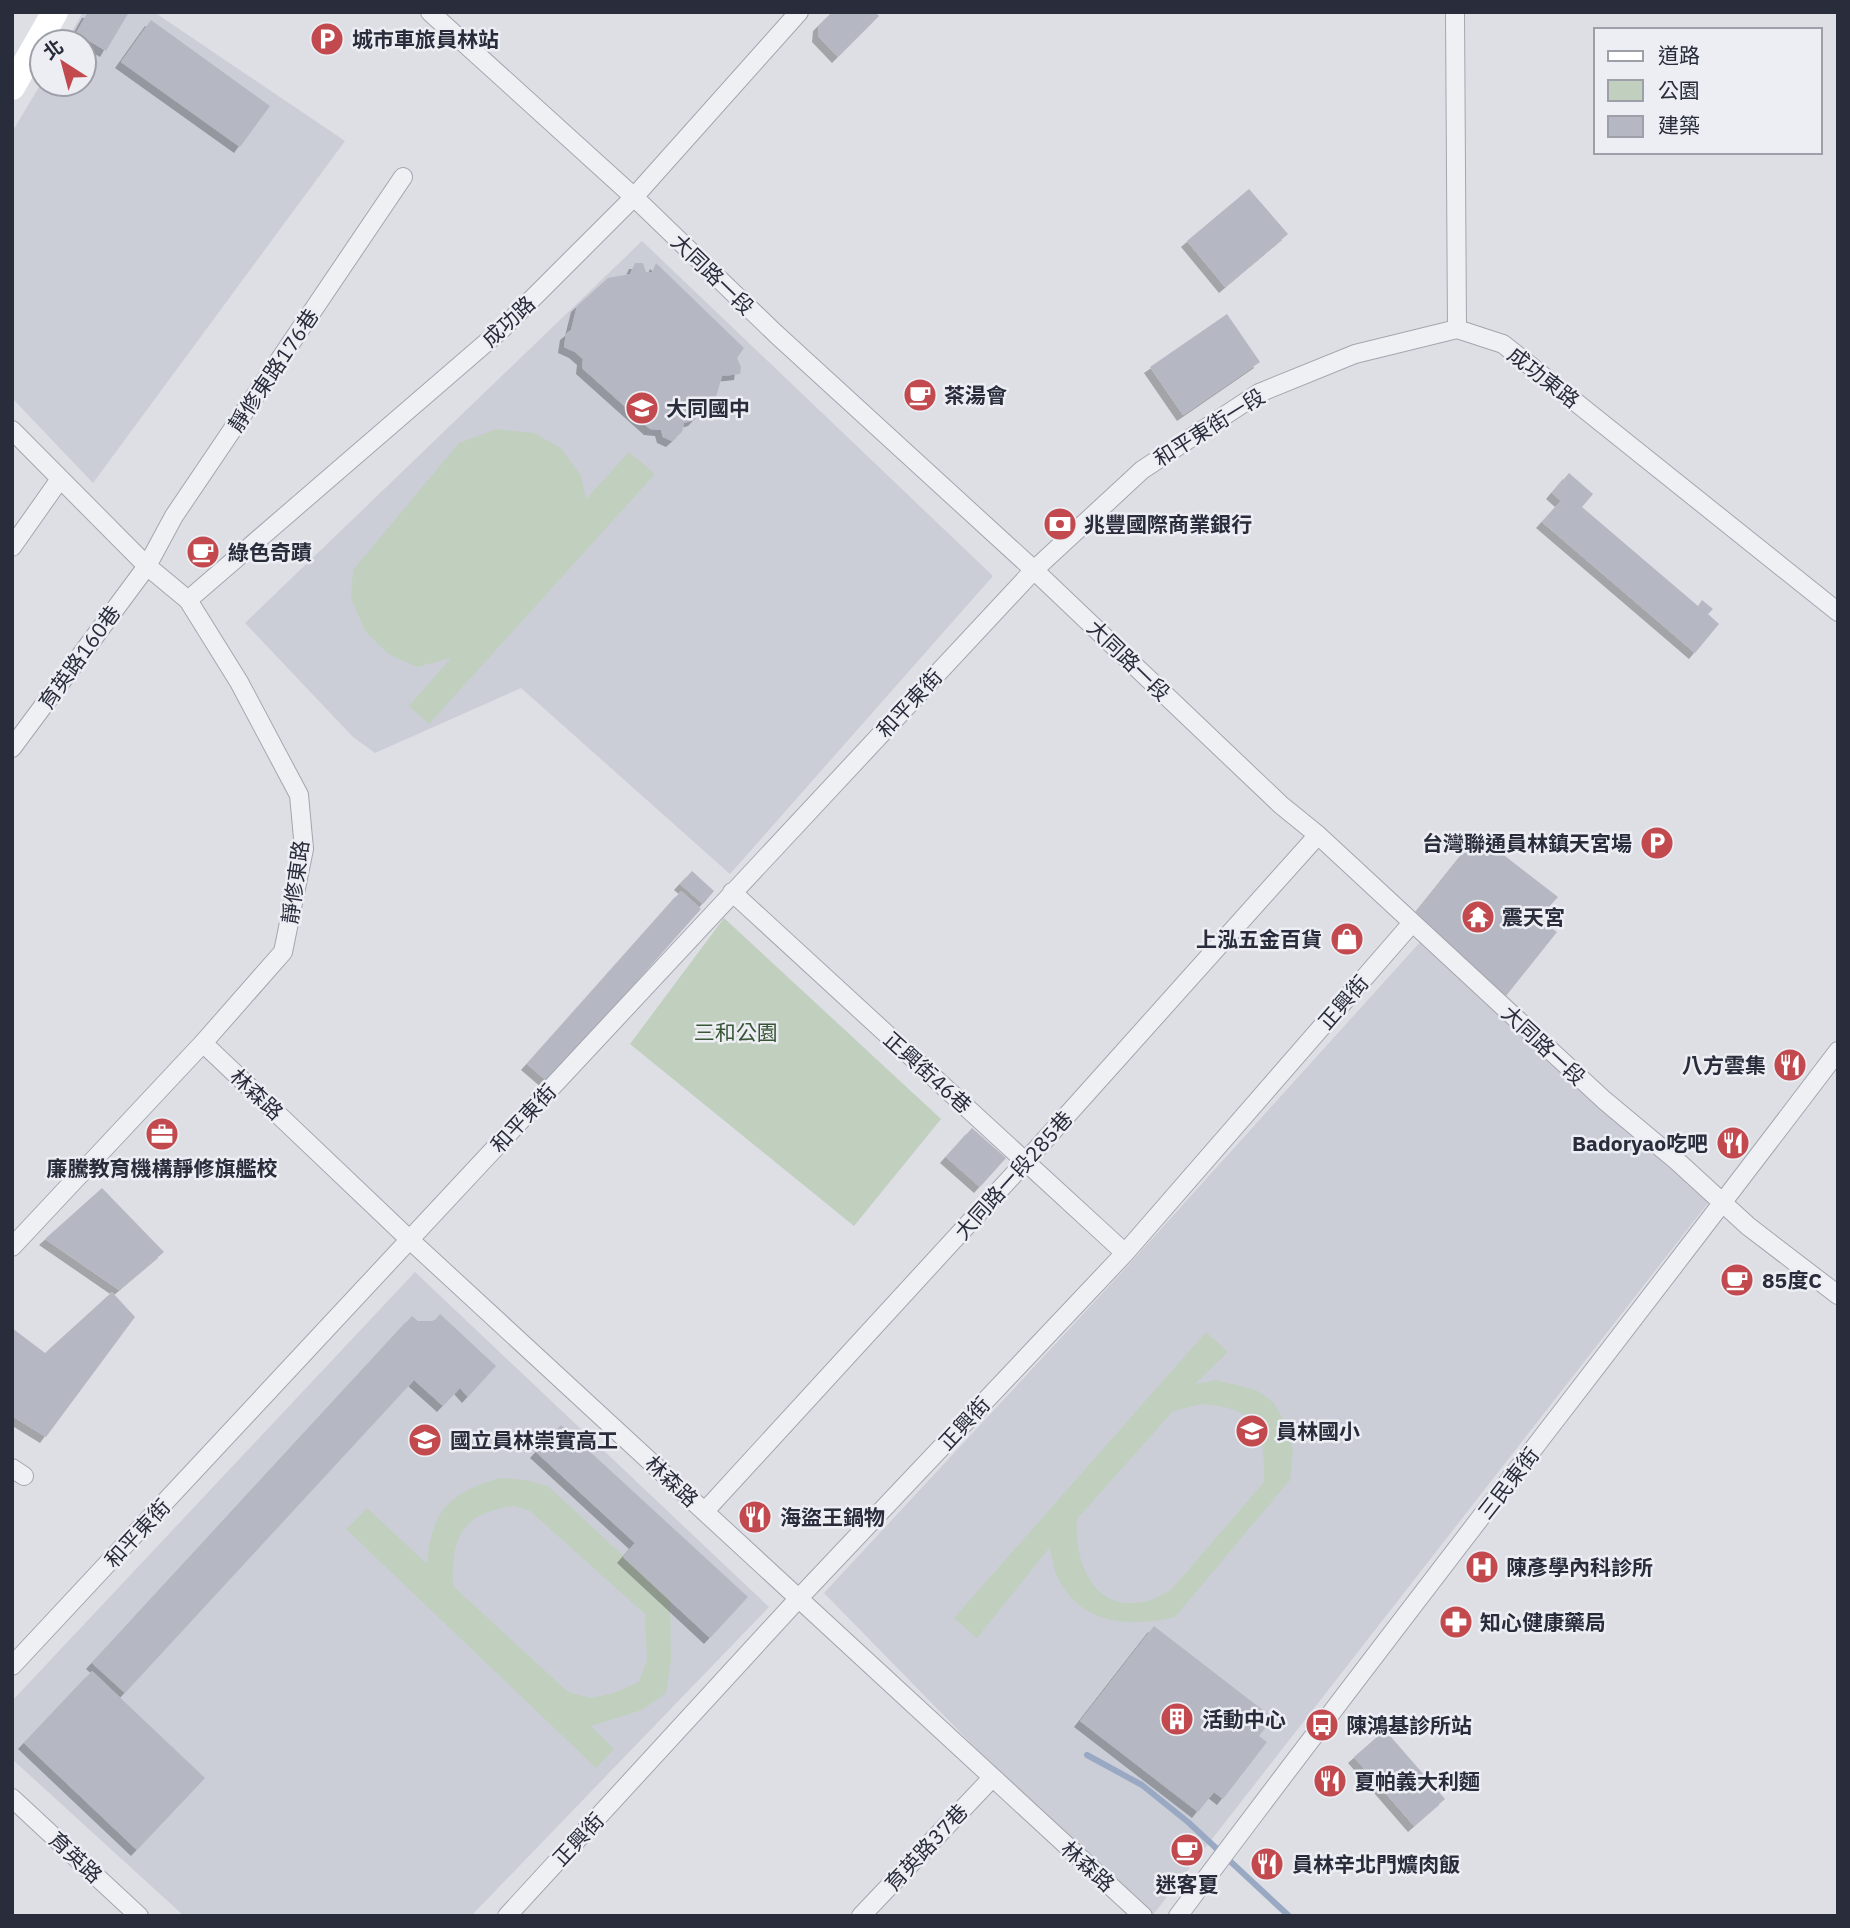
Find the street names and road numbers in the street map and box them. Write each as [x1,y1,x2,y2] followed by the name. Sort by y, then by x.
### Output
[666,227,760,321] street label: 大同路一段
[475,289,541,353] street label: 成功路
[221,303,325,437] street label: 靜修東路176巷
[1502,340,1586,414] street label: 成功東路
[1148,382,1270,472] street label: 和平東街一段
[32,599,126,715] street label: 育英路160巷
[1082,613,1176,707] street label: 大同路一段
[870,663,948,743] street label: 和平東街
[275,838,315,926] street label: 靜修東路
[1312,969,1374,1035] street label: 正興街
[1496,999,1592,1091] street label: 大同路一段
[878,1025,978,1119] street label: 正興街46巷
[224,1062,290,1126] street label: 林森路
[484,1078,562,1158] street label: 和平東街
[948,1105,1078,1245] street label: 大同路一段285巷
[932,1390,996,1456] street label: 正興街
[1471,1441,1545,1525] street label: 三民東街
[639,1449,705,1513] street label: 林森路
[98,1493,176,1573] street label: 和平東街
[879,1798,973,1896] street label: 育英路37巷
[546,1806,610,1872] street label: 正興街
[43,1825,109,1889] street label: 育英路
[1055,1835,1121,1897] street label: 林森路

